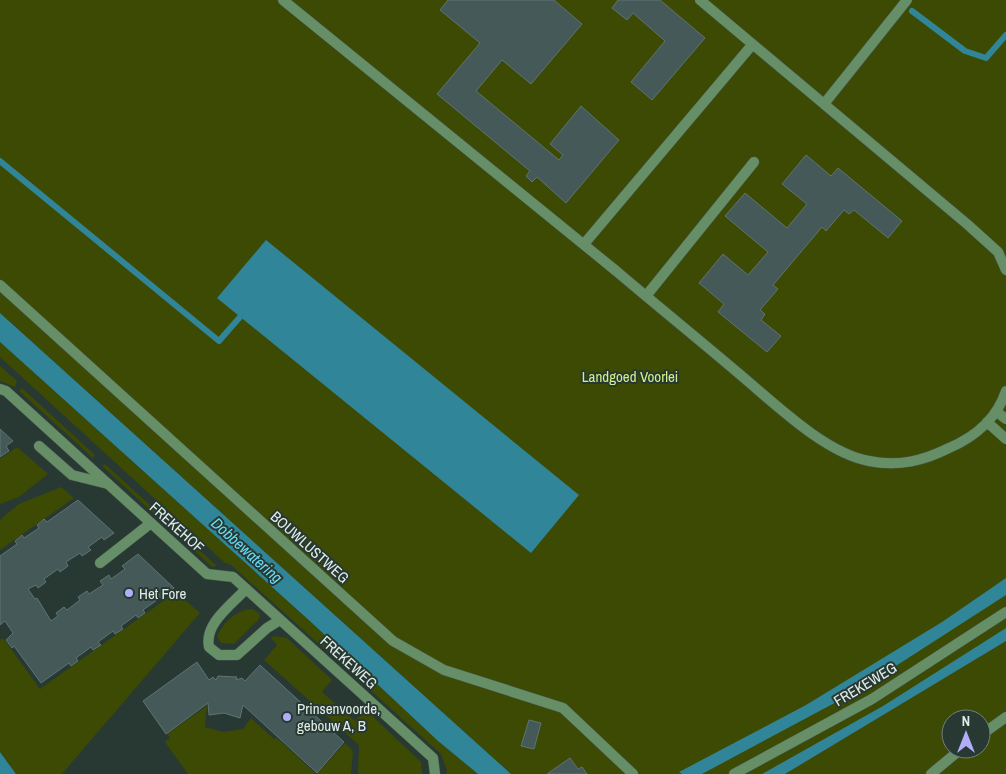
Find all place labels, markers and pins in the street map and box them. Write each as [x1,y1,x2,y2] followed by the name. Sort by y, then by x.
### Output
[139,583,186,604] place label: Het Fore
[123,587,135,599] marker: Het Fore
[297,698,380,736] place label: Prinsenvoorde, gebouw A, B
[281,711,293,723] marker: Prinsenvoorde, gebouw A, B

